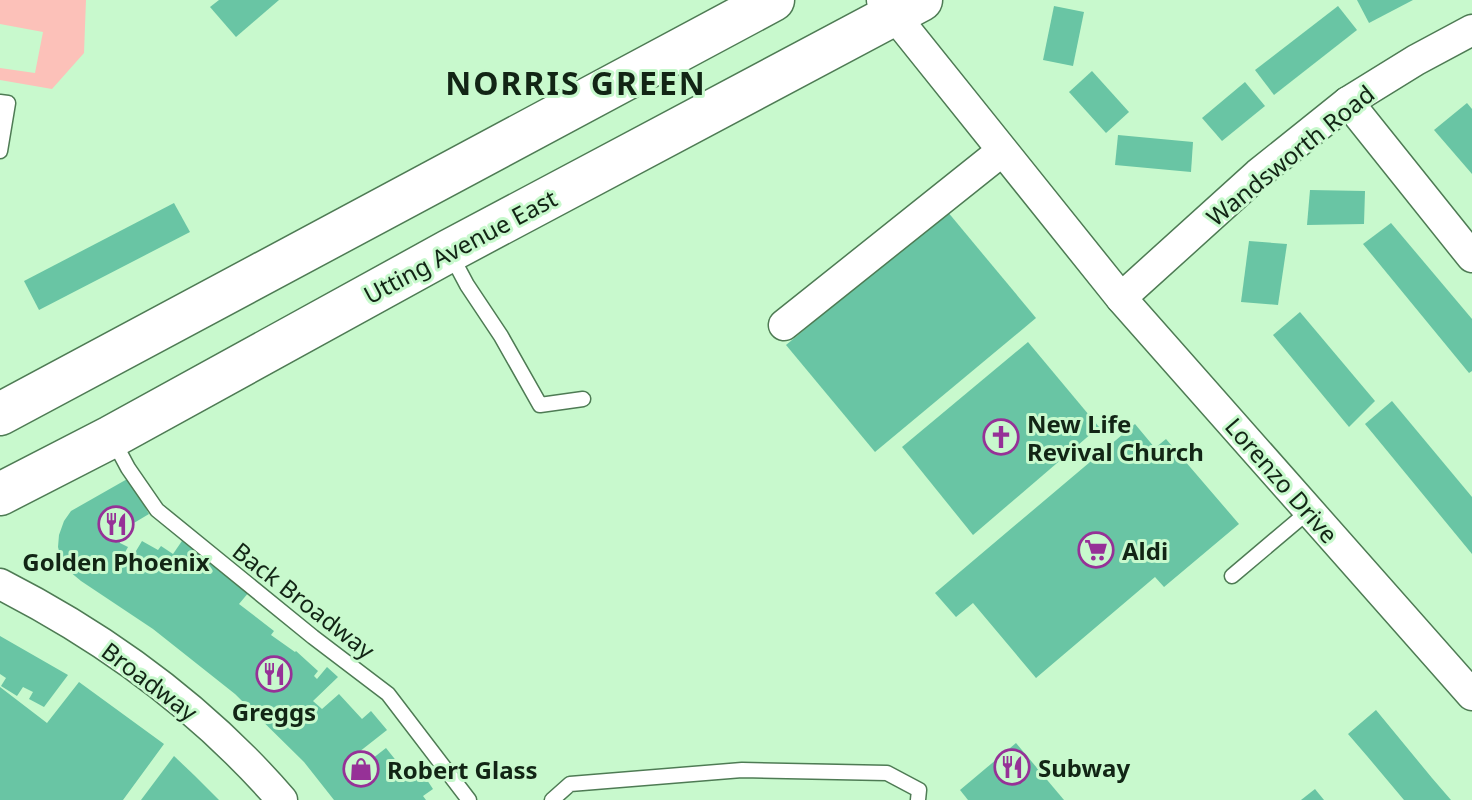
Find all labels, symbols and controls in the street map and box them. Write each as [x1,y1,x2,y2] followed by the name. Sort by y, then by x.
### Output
[445,61,707,104] district label: NORRIS GREEN
[1199,77,1381,233] street label: Wandsworth Road
[358,181,563,311] street label: Utting Avenue East
[1027,407,1204,468] place label: New Life Revival Church
[1218,410,1346,550] street label: Lorenzo Drive
[982,418,1020,456] church icon: New Life Revival Church
[97,505,135,543] restaurant icon: Golden Phoenix
[1077,531,1115,569] supermarket icon: Aldi
[226,534,383,666] street label: Back Broadway
[1122,534,1168,567] place label: Aldi
[22,545,210,578] place label: Golden Phoenix
[95,634,205,728] street label: Broadway
[255,655,293,693] restaurant icon: Greggs
[232,695,316,728] place label: Greggs
[993,748,1031,786] restaurant icon: Subway
[342,750,380,788] shop icon: Robert Glass
[1038,751,1130,784] place label: Subway
[387,753,538,786] place label: Robert Glass

